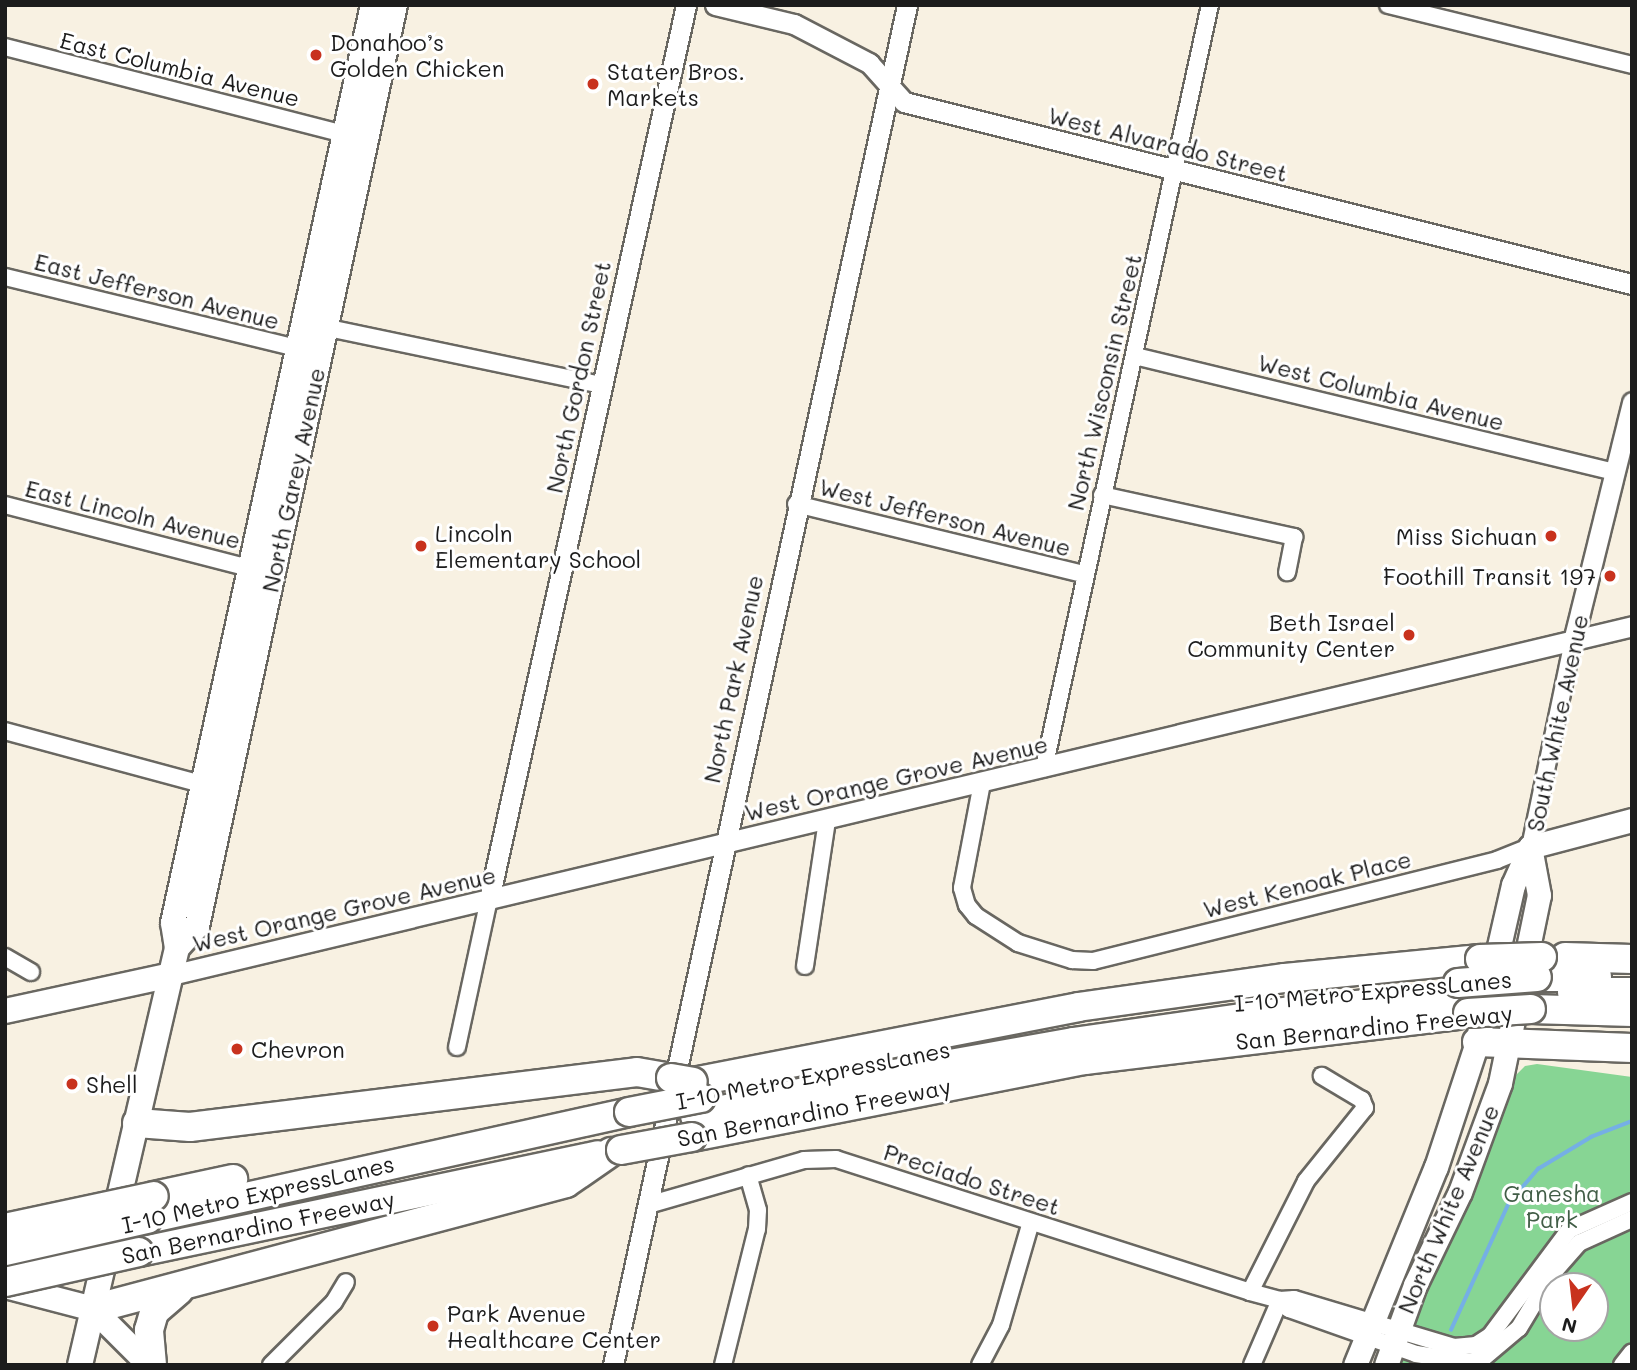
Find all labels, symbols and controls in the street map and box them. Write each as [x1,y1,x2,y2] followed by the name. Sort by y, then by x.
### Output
[57,26,303,112] street label: East Columbia Avenue
[330,28,505,82] place label: Donahoo’s Golden Chicken
[308,47,324,63] marker: Donahoo’s Golden Chicken
[607,57,745,111] place label: Stater Bros. Markets
[585,76,601,92] marker: Stater Bros. Markets
[1045,101,1291,187] street label: West Alvarado Street
[32,247,282,335] street label: East Jefferson Avenue
[1061,251,1147,513] street label: North Wisconsin Street
[540,259,616,495] street label: North Gordon Street
[1255,348,1507,436] street label: West Columbia Avenue
[256,365,330,595] street label: North Garey Avenue
[816,472,1074,562] street label: West Jefferson Avenue
[23,474,243,554] street label: East Lincoln Avenue
[435,519,641,573] place label: Lincoln Elementary School
[1396,522,1537,550] place label: Miss Sichuan
[1543,528,1559,544] marker: Miss Sichuan
[413,538,429,554] marker: Lincoln Elementary School
[1383,562,1596,590] place label: Foothill Transit 197
[1602,568,1618,584] marker: Foothill Transit 197
[697,573,769,785] street label: North Park Avenue
[1187,608,1395,662] place label: Beth Israel Community Center
[1521,612,1593,834] street label: South White Avenue
[1401,627,1417,643] marker: Beth Israel Community Center
[742,730,1050,826] street label: West Orange Grove Avenue
[1200,845,1414,923] street label: West Kenoak Place
[190,861,498,957] street label: West Orange Grove Avenue
[1233,965,1513,1017] street label: I-10 Metro ExpressLanes
[1234,999,1514,1055] street label: San Bernardino Freeway
[251,1035,345,1063] place label: Chevron
[674,1035,952,1115] street label: I-10 Metro ExpressLanes
[229,1041,245,1057] marker: Chevron
[86,1070,138,1098] place label: Shell
[675,1072,953,1152] street label: San Bernardino Freeway
[64,1076,80,1092] marker: Shell
[1392,1100,1504,1318] street label: North White Avenue
[880,1138,1064,1220] street label: Preciado Street
[119,1149,397,1239] street label: I-10 Metro ExpressLanes
[1504,1179,1600,1233] park label: Ganesha Park
[119,1185,397,1269] street label: San Bernardino Freeway
[1539,1272,1609,1342] north arrow
[447,1299,661,1353] place label: Park Avenue Healthcare Center
[1559,1312,1579,1340] text: N
[425,1318,441,1334] marker: Park Avenue Healthcare Center

